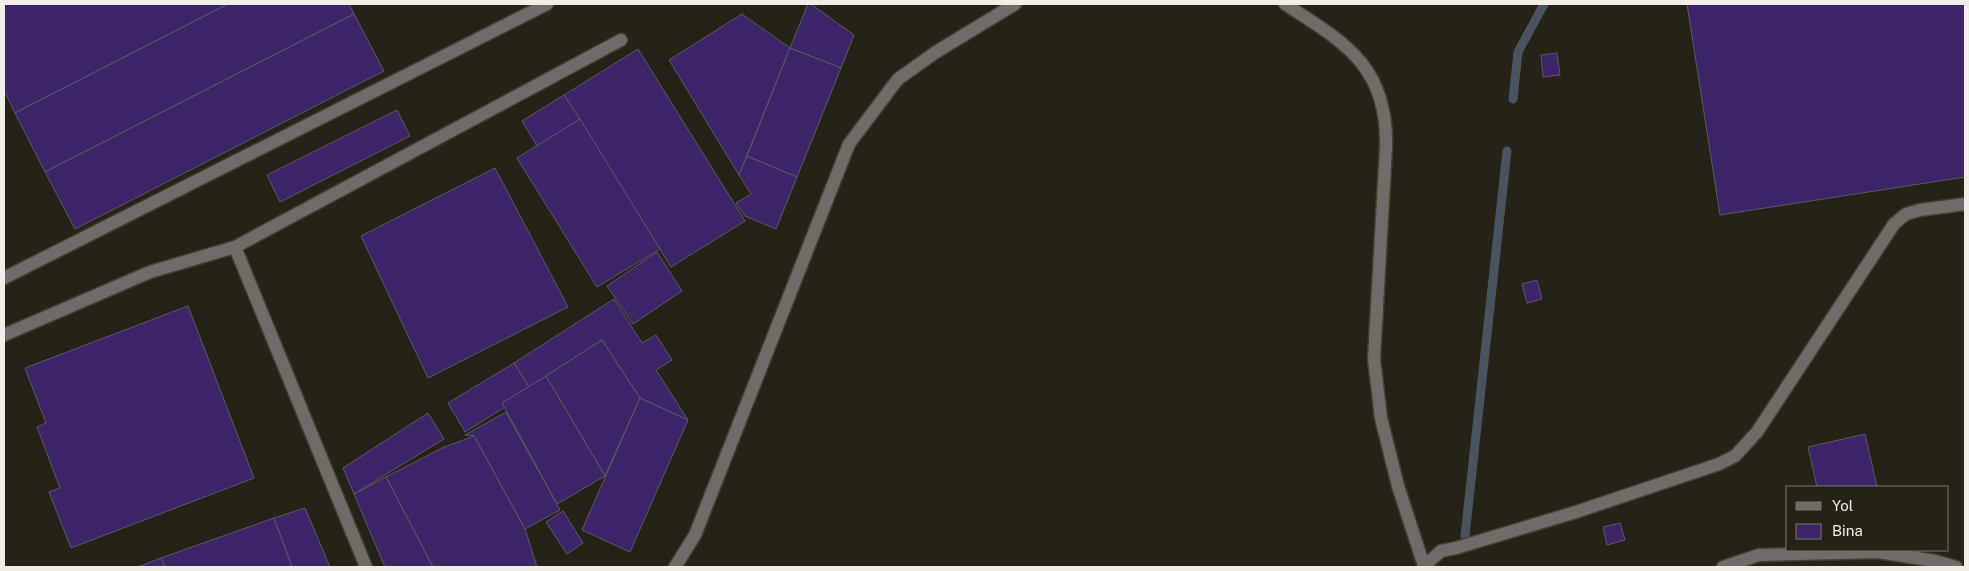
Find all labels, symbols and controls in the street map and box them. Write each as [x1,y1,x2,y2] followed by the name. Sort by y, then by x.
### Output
[1786,486,1949,551] legend
[1832,497,1853,514] text: Yol
[1832,522,1863,539] text: Bina

